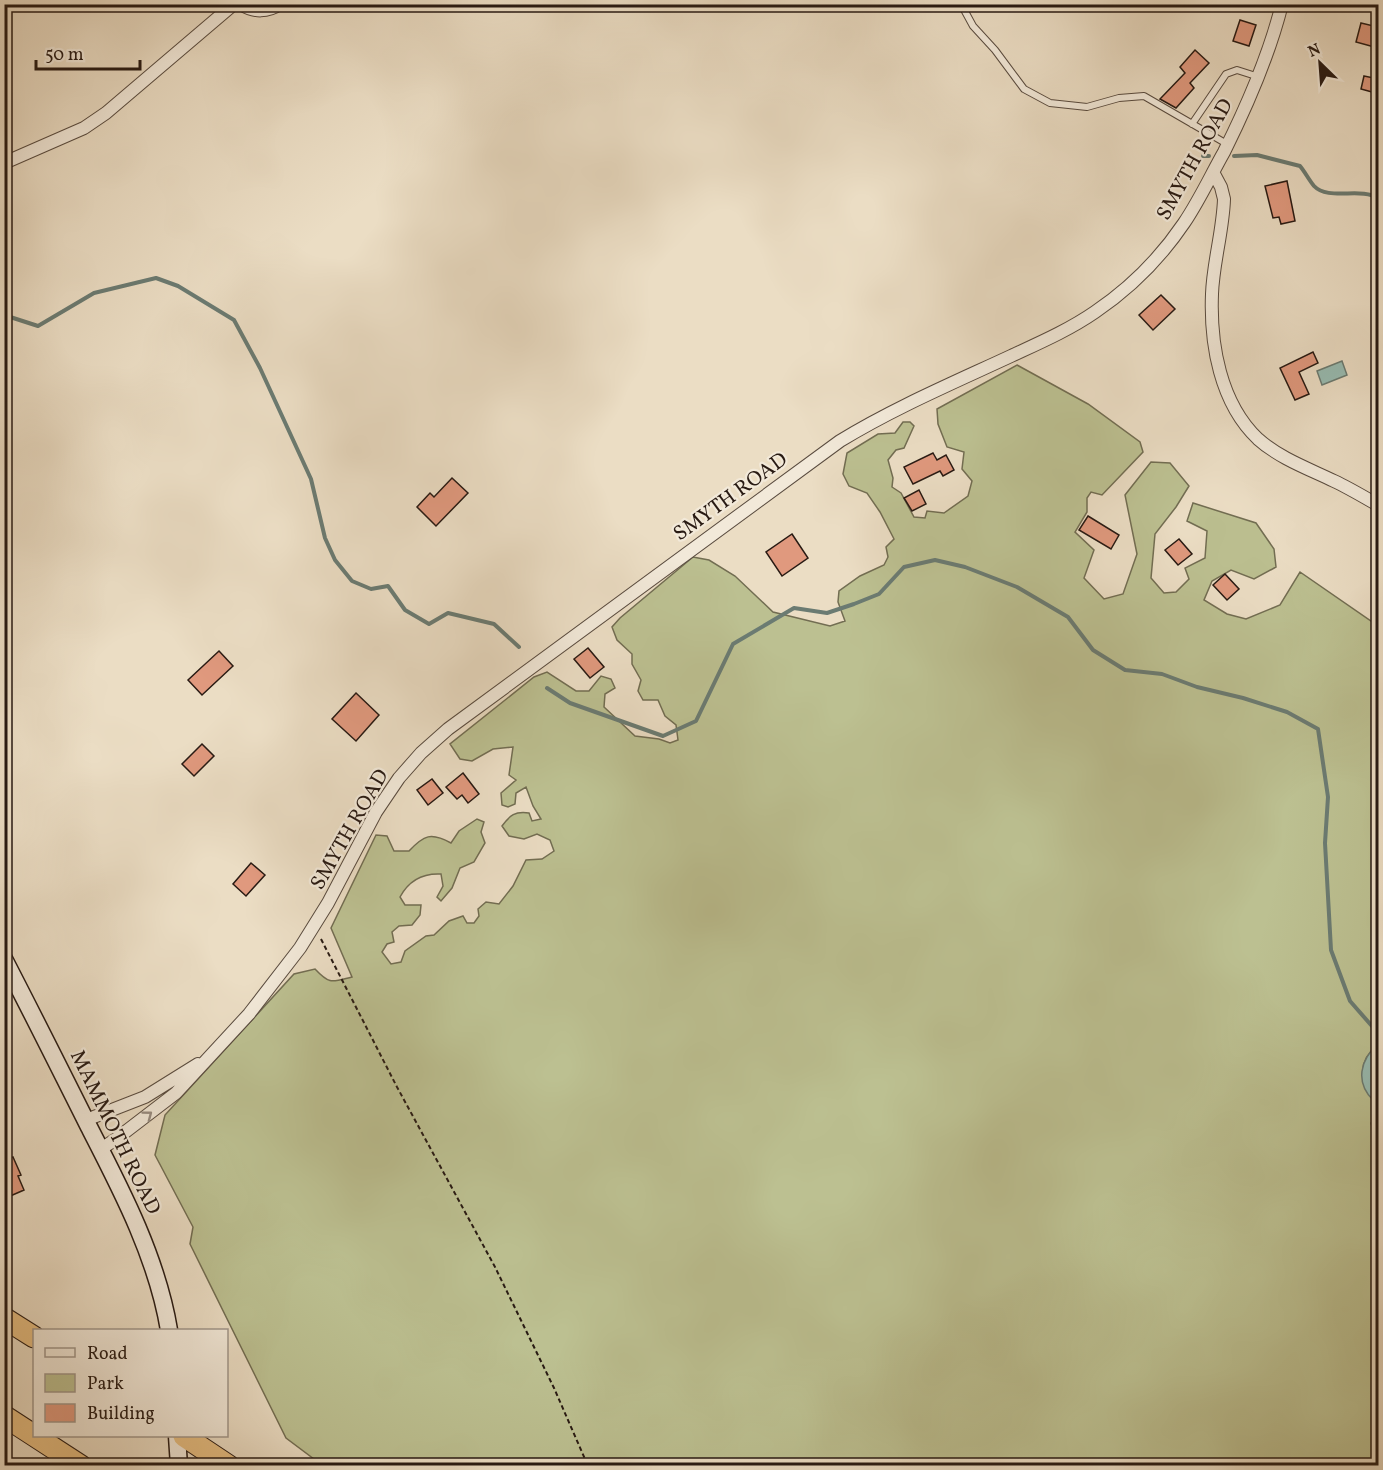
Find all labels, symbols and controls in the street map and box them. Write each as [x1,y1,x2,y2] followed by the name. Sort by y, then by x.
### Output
[36,33,140,71] scale bar
[1290,33,1350,93] north arrow
[1305,39,1325,64] text: N
[45,43,84,68] text: 50 m
[1150,94,1241,226] street label: SMYTH ROAD
[668,446,794,549] street label: SMYTH ROAD
[304,764,397,895] street label: SMYTH ROAD
[62,1046,167,1220] street label: MAMMOTH ROAD
[141,1111,152,1122] one-way arrow
[33,1329,228,1437] legend
[87,1342,128,1367] text: Road
[87,1372,124,1397] text: Park
[87,1402,155,1427] text: Building

